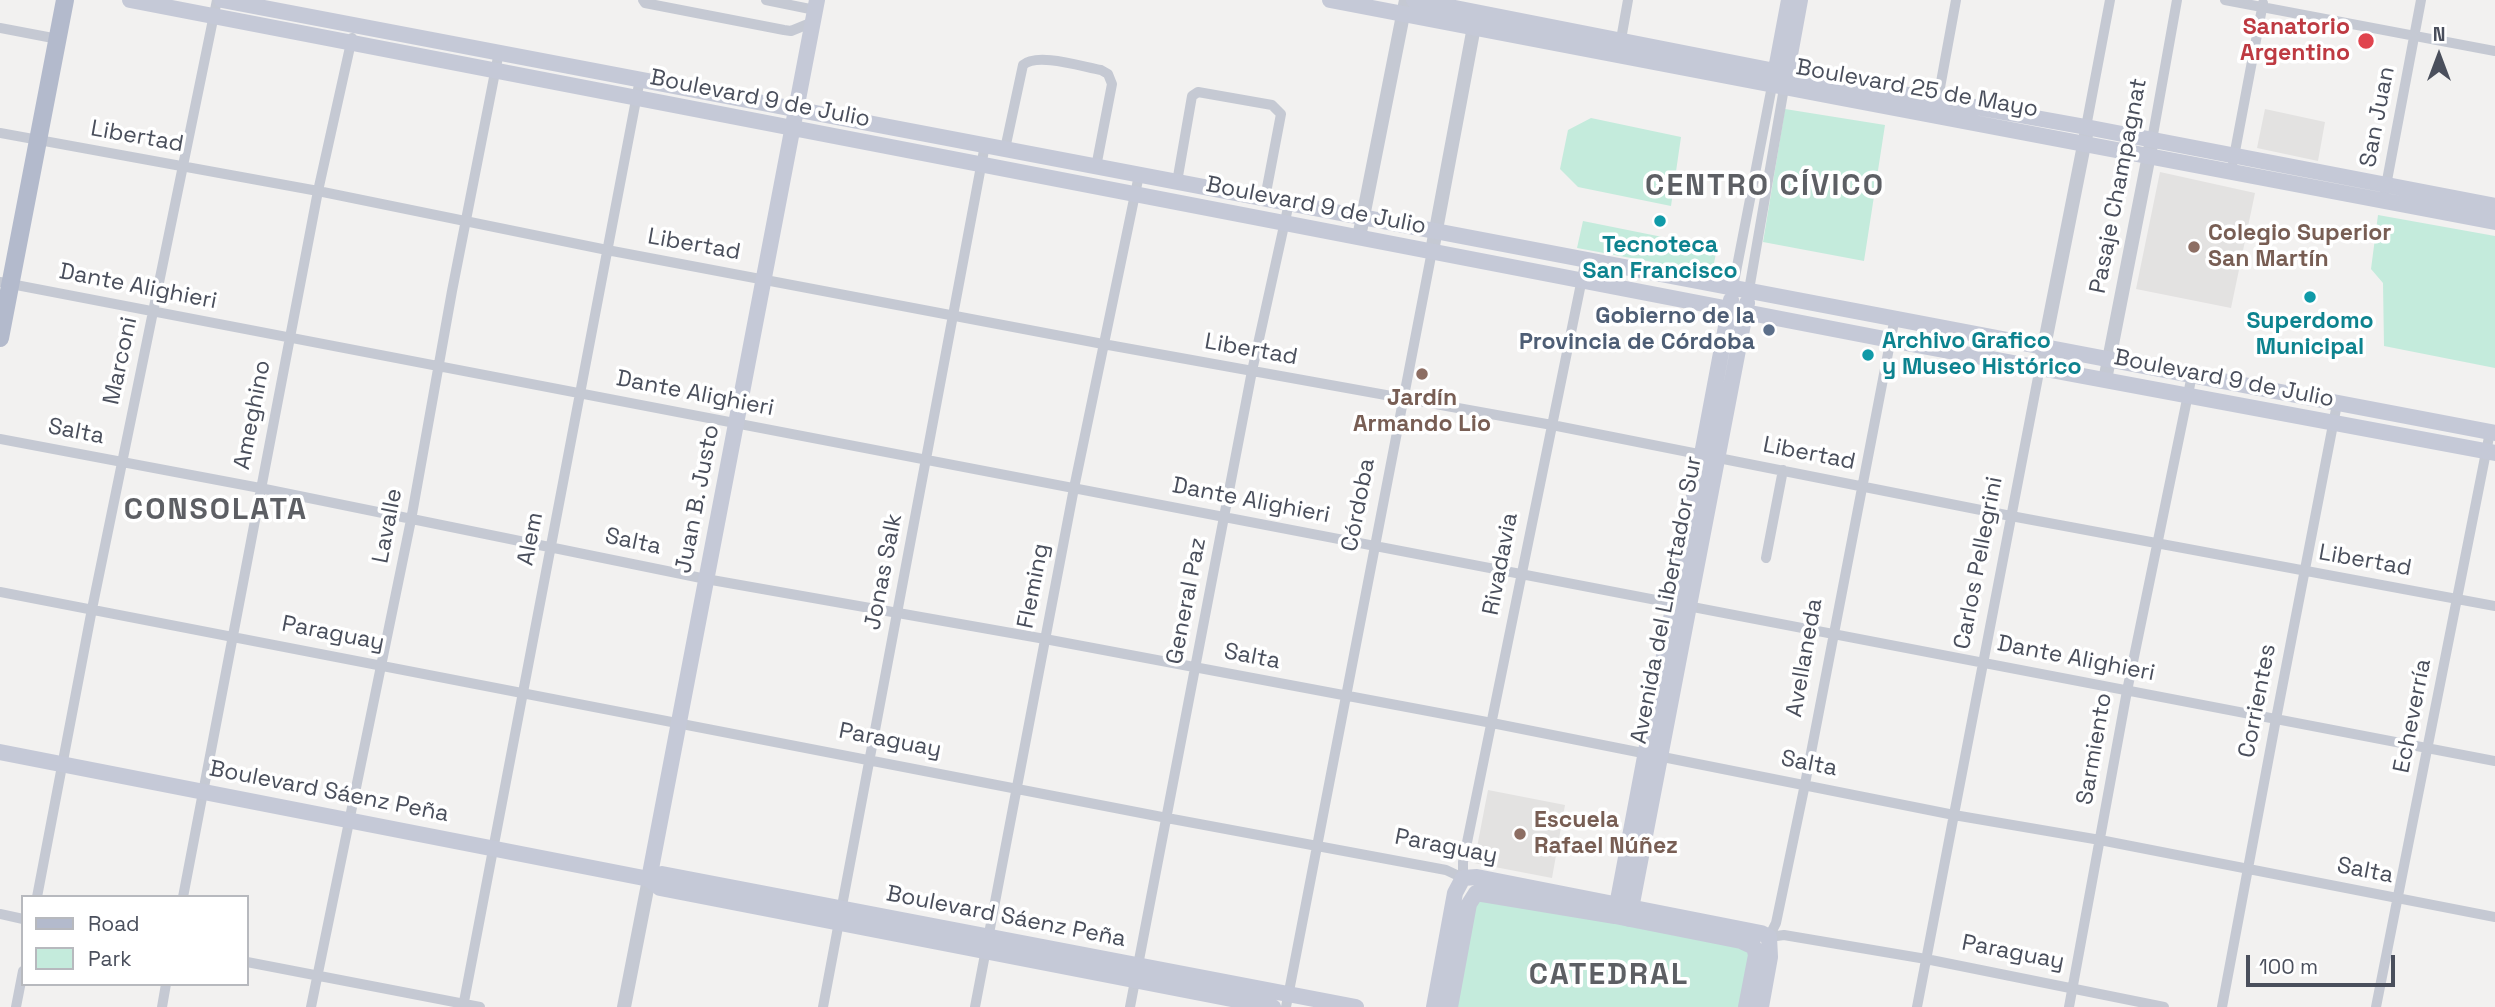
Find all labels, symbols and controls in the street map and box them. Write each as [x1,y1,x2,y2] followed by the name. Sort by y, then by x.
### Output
[2240,14,2350,68] place label: Sanatorio Argentino
[2404,21,2474,91] north arrow
[2433,22,2445,47] text: N
[2356,31,2376,51] marker: Sanatorio Argentino
[1794,54,2040,124] street label: Boulevard 25 de Mayo
[648,64,872,134] street label: Boulevard 9 de Julio
[2355,64,2401,170] street label: San Juan
[2085,76,2153,296] street label: Pasaje Champagnat
[89,115,185,159] street label: Libertad
[1647,169,1883,205] district label: CENTRO CÍVICO
[1204,171,1428,241] street label: Boulevard 9 de Julio
[1652,213,1668,229] marker: Tecnoteca San Francisco
[2208,220,2391,274] place label: Colegio Superior San Martín
[646,223,742,267] street label: Libertad
[1582,232,1738,286] place label: Tecnoteca San Francisco
[2186,239,2202,255] marker: Colegio Superior San Martín
[57,258,219,316] street label: Dante Alighieri
[2302,289,2318,305] marker: Superdomo Municipal
[1519,303,1755,357] place label: Gobierno de la Provincia de Córdoba
[2246,308,2374,362] place label: Superdomo Municipal
[98,315,144,407] street label: Marconi
[1761,322,1777,338] marker: Gobierno de la Provincia de Córdoba
[1203,328,1299,372] street label: Libertad
[1882,328,2082,382] place label: Archivo Grafico y Museo Histórico
[2112,344,2336,414] street label: Boulevard 9 de Julio
[1860,347,1876,363] marker: Archivo Grafico y Museo Histórico
[229,358,277,472] street label: Ameghino
[614,365,776,423] street label: Dante Alighieri
[1414,366,1430,382] marker: Jardín Armando Lio
[1353,385,1491,439] place label: Jardín Armando Lio
[46,413,106,451] street label: Salta
[670,422,726,576] street label: Juan B. Justo
[1760,432,1858,476] street label: Libertad
[1626,454,1708,746] street label: Avenida del Libertador Sur
[1336,456,1382,554] street label: Córdoba
[1170,472,1332,530] street label: Dante Alighieri
[1949,474,2009,652] street label: Carlos Pellegrini
[367,486,409,566] street label: Lavalle
[125,493,307,529] district label: CONSOLATA
[512,510,550,568] street label: Alem
[1478,510,1524,618] street label: Rivadavia
[859,512,909,632] street label: Jonas Salk
[602,523,664,561] street label: Salta
[1161,535,1213,667] street label: General Paz
[2317,539,2413,583] street label: Libertad
[1012,541,1056,631] street label: Fleming
[1781,597,1829,719] street label: Avellaneda
[279,611,387,657] street label: Paraguay
[1995,630,2157,688] street label: Dante Alighieri
[1222,638,1282,676] street label: Salta
[2233,642,2283,760] street label: Corrientes
[2388,657,2438,775] street label: Echeverría
[2072,691,2118,807] street label: Sarmiento
[836,718,944,764] street label: Paraguay
[1779,745,1839,783] street label: Salta
[207,755,451,829] street label: Boulevard Sáenz Peña
[1534,807,1678,861] place label: Escuela Rafael Núñez
[1392,824,1500,870] street label: Paraguay
[1512,826,1528,842] marker: Escuela Rafael Núñez
[2335,852,2395,890] street label: Salta
[884,880,1128,954] street label: Boulevard Sáenz Peña
[21,895,248,986] legend
[88,910,140,937] text: Road
[1959,930,2067,976] street label: Paraguay
[2250,940,2399,984] scale bar
[88,945,132,972] text: Park
[2259,953,2318,980] text: 100 m
[1530,958,1688,994] district label: CATEDRAL

